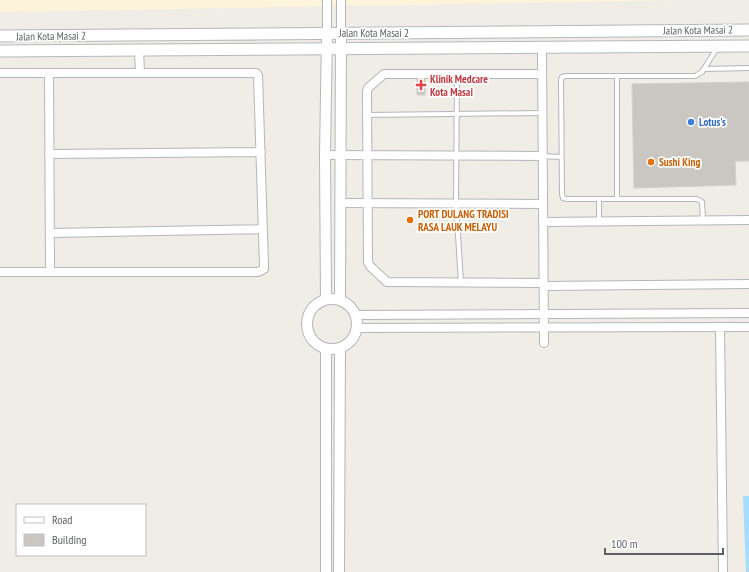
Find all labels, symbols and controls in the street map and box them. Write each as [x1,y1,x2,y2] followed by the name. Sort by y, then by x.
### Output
[662,22,733,38] street label: Jalan Kota Masai 2
[338,26,409,40] street label: Jalan Kota Masai 2
[15,28,86,44] street label: Jalan Kota Masai 2
[430,72,488,99] place label: Klinik Medcare Kota Masai
[415,79,427,91] marker: Klinik Medcare Kota Masai
[699,115,726,129] place label: Lotus's
[686,117,696,127] marker: Lotus's
[659,155,700,169] place label: Sushi King
[646,157,656,167] marker: Sushi King
[418,207,509,234] place label: PORT DULANG TRADISI RASA LAUK MELAYU
[405,215,415,225] marker: PORT DULANG TRADISI RASA LAUK MELAYU
[16,504,146,556] legend
[52,512,72,527] text: Road
[605,530,723,556] scale bar
[52,532,87,547] text: Building
[611,536,638,551] text: 100 m

